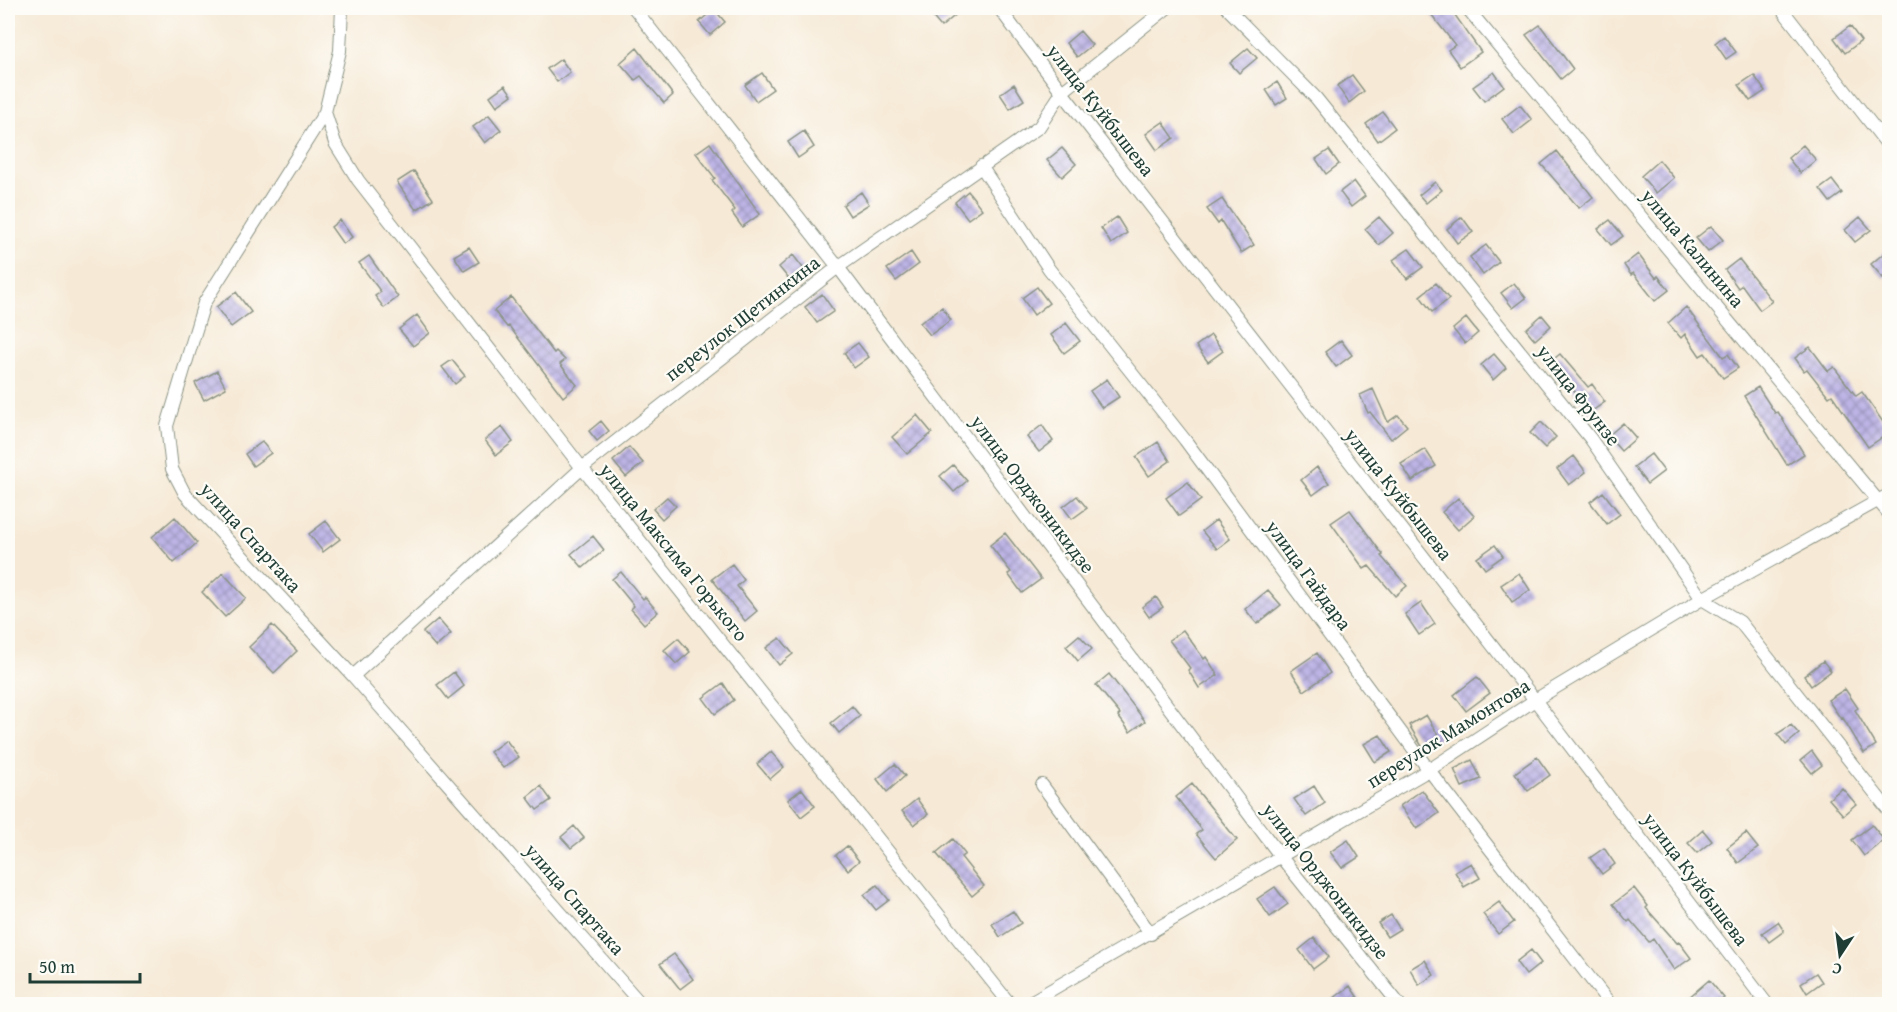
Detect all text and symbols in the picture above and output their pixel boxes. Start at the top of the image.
street label: улица Куйбышева [1040,37,1163,182]
street label: улица Калинина [1634,181,1752,314]
street label: переулок Щетинкина [658,247,826,388]
street label: улица Фрунзе [1530,337,1628,452]
street label: улица Орджоникидзе [963,408,1103,579]
street label: улица Куйбышева [1338,421,1461,566]
street label: улица Максима Горького [592,455,756,647]
street label: улица Спартака [193,474,309,599]
street label: улица Гайдара [1259,513,1360,636]
street label: переулок Мамонтова [1361,670,1535,795]
street label: улица Орджоникидзе [1255,795,1397,965]
street label: улица Куйбышева [1636,805,1757,952]
street label: улица Спартака [518,836,633,961]
north arrow [1810,925,1870,985]
scale bar [30,946,140,984]
text: 50 m [39,953,75,980]
text: С [1830,957,1844,982]

